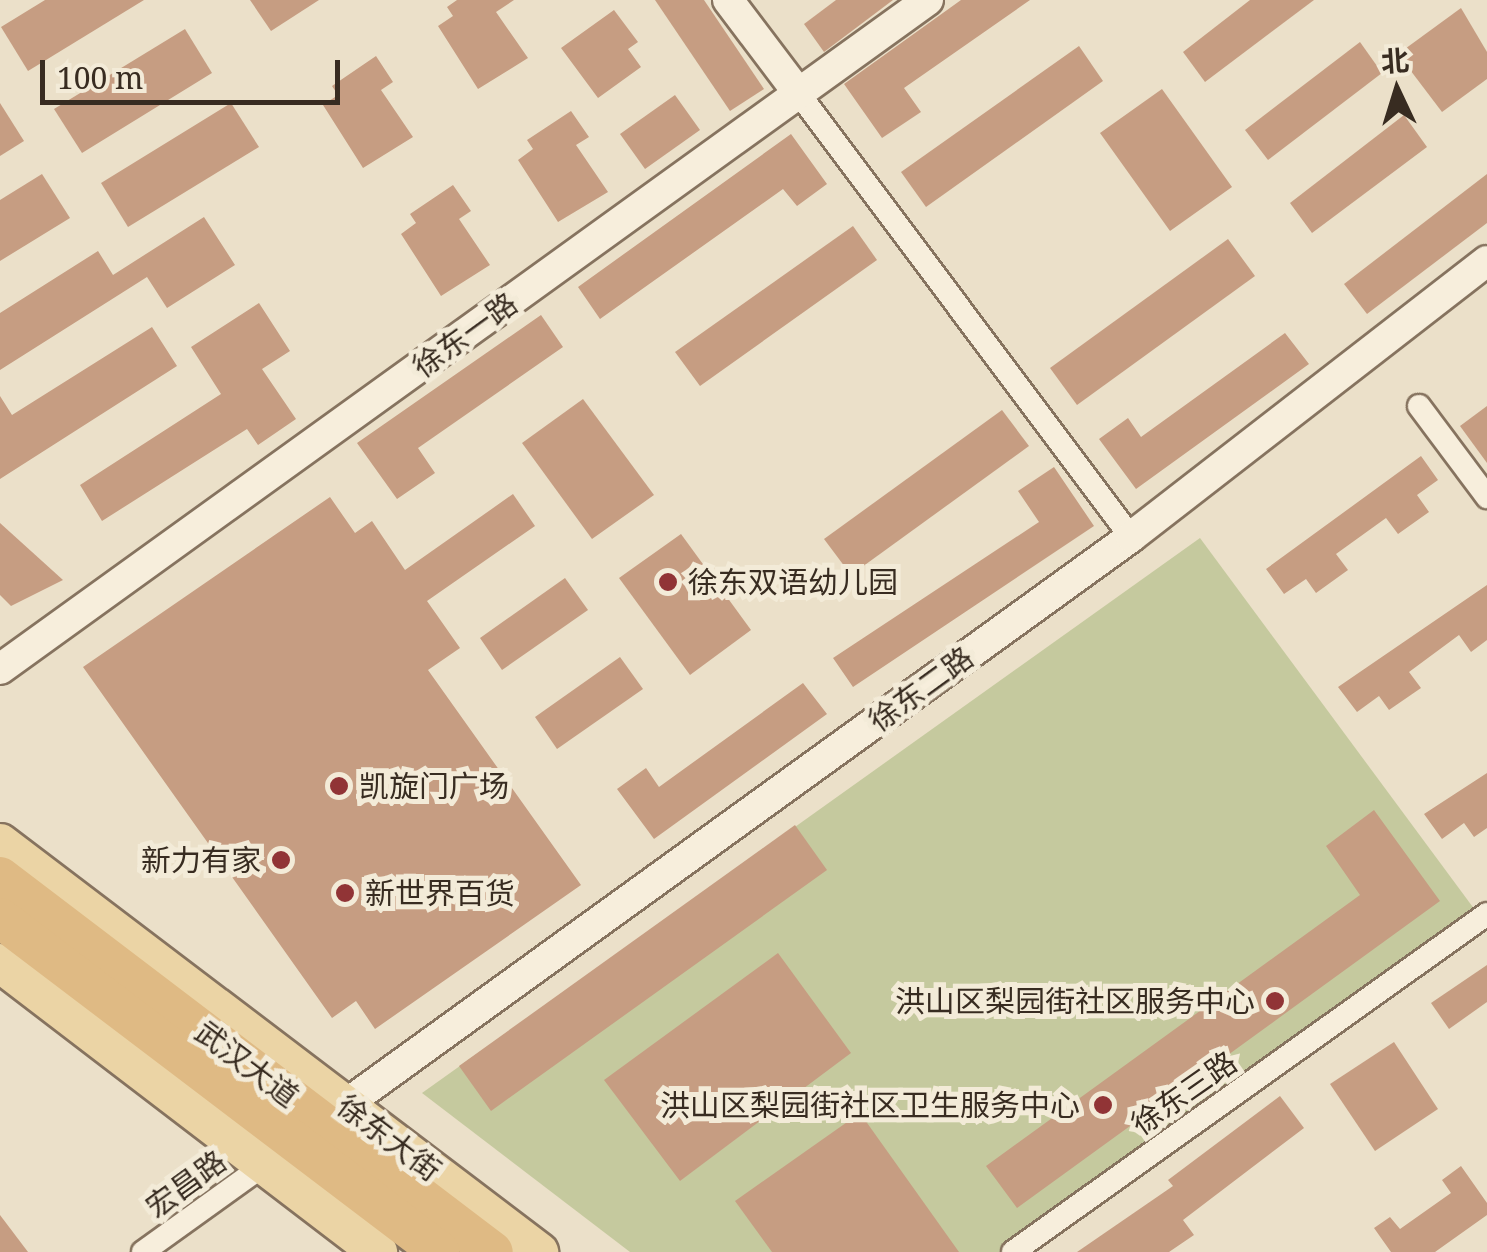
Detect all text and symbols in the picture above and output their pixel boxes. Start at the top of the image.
scale bar [45,40,345,102]
north arrow [1347,40,1447,140]
text: 北 [1380,40,1410,80]
text: 100 m [57,57,143,98]
street label: 徐东一路 [406,285,524,385]
place label: 徐东双语幼儿园 [688,564,898,600]
marker: 徐东双语幼儿园 [657,571,679,593]
street label: 徐东二路 [862,639,980,739]
place label: 凯旋门广场 [359,768,509,804]
marker: 凯旋门广场 [328,775,350,797]
place label: 新力有家 [141,842,261,878]
marker: 新力有家 [270,849,292,871]
place label: 新世界百货 [365,875,515,911]
marker: 新世界百货 [334,882,356,904]
place label: 洪山区梨园街社区服务中心 [895,983,1255,1019]
marker: 洪山区梨园街社区服务中心 [1264,990,1286,1012]
street label: 武汉大道 [188,1014,306,1114]
street label: 徐东三路 [1125,1044,1243,1142]
place label: 洪山区梨园街社区卫生服务中心 [660,1087,1080,1123]
street label: 徐东大街 [330,1088,448,1188]
marker: 洪山区梨园街社区卫生服务中心 [1090,1092,1116,1118]
street label: 宏昌路 [139,1143,233,1225]

